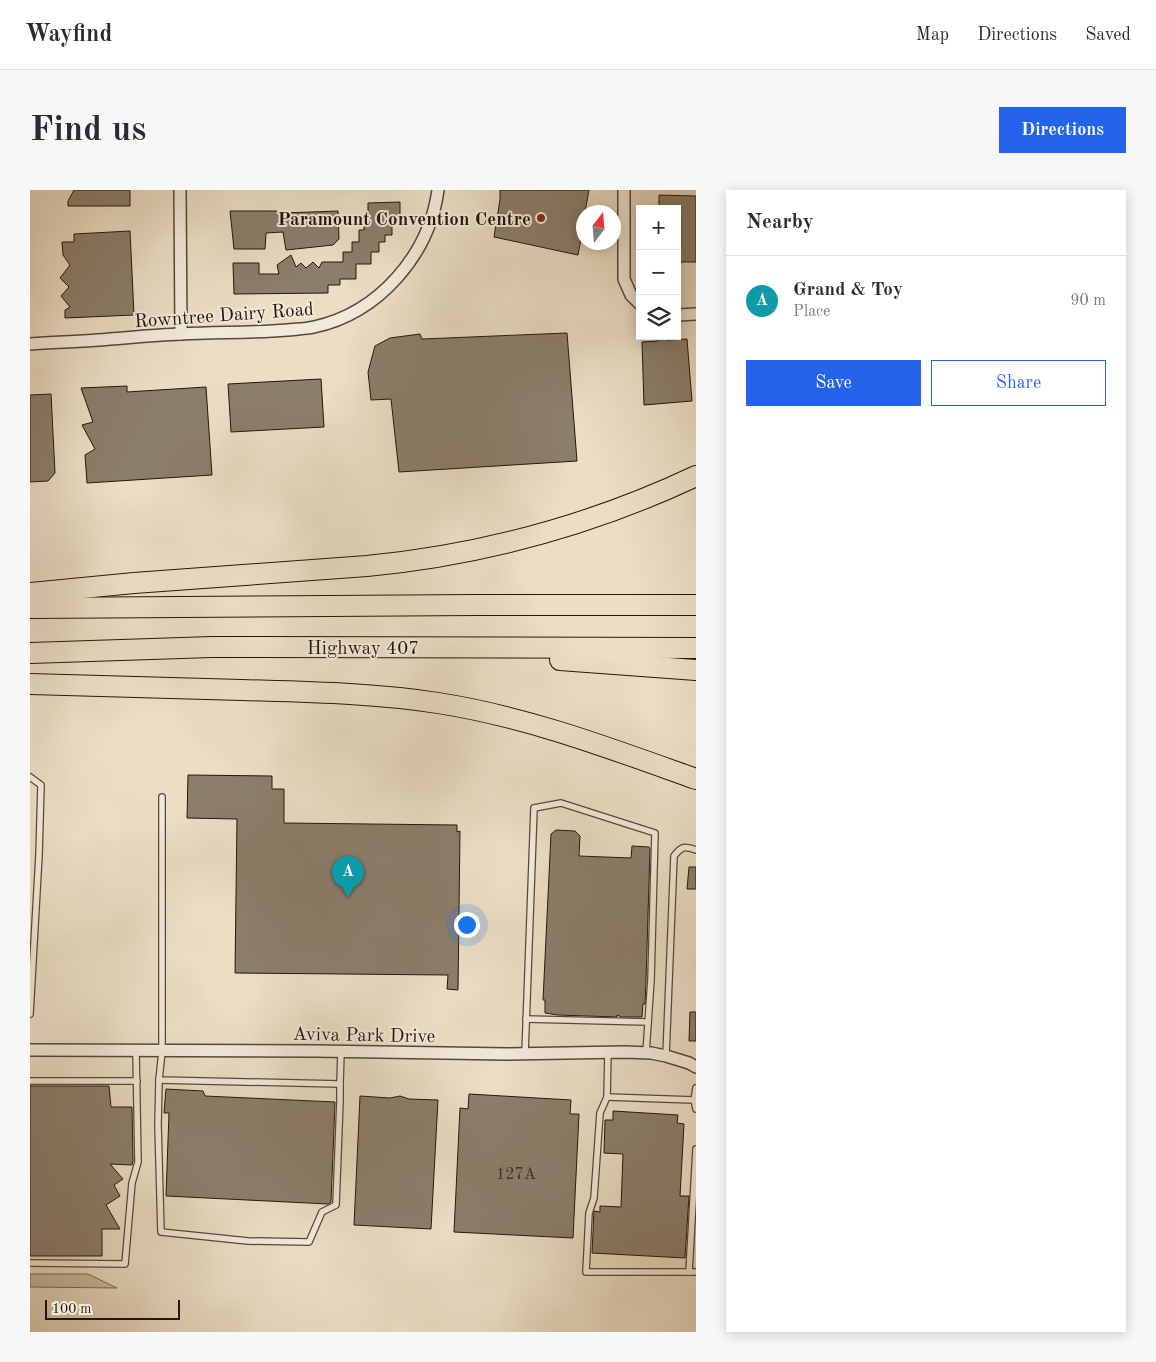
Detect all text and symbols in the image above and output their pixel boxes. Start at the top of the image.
text: Wayfind [25,23,112,47]
text: Map [916,26,949,44]
text: Directions [977,26,1057,44]
text: Saved [1085,26,1131,44]
button: Directions [999,107,1126,153]
text: Find us [30,113,146,148]
north arrow [576,205,621,250]
map controls [636,205,681,340]
button: + [636,205,681,250]
place label: Paramount Convention Centre [278,211,531,230]
marker: Paramount Convention Centre [535,212,547,224]
text: Nearby [746,212,814,233]
button: − [636,250,681,295]
text: Grand & Toy [793,281,903,300]
text: A [756,293,768,309]
text: 90 m [1070,293,1106,309]
button: layers [636,295,681,340]
street label: Rowntree Dairy Road [134,301,315,332]
text: Place [793,304,830,320]
button: Save [746,360,921,406]
button: Share [931,360,1106,406]
street label: Highway 407 [307,640,419,659]
pin: A [332,856,364,897]
your location [454,912,480,938]
street label: Aviva Park Drive [292,1026,436,1047]
house number: 127A [496,1167,536,1183]
scale bar [45,1297,180,1320]
text: 100 m [52,1302,91,1316]

